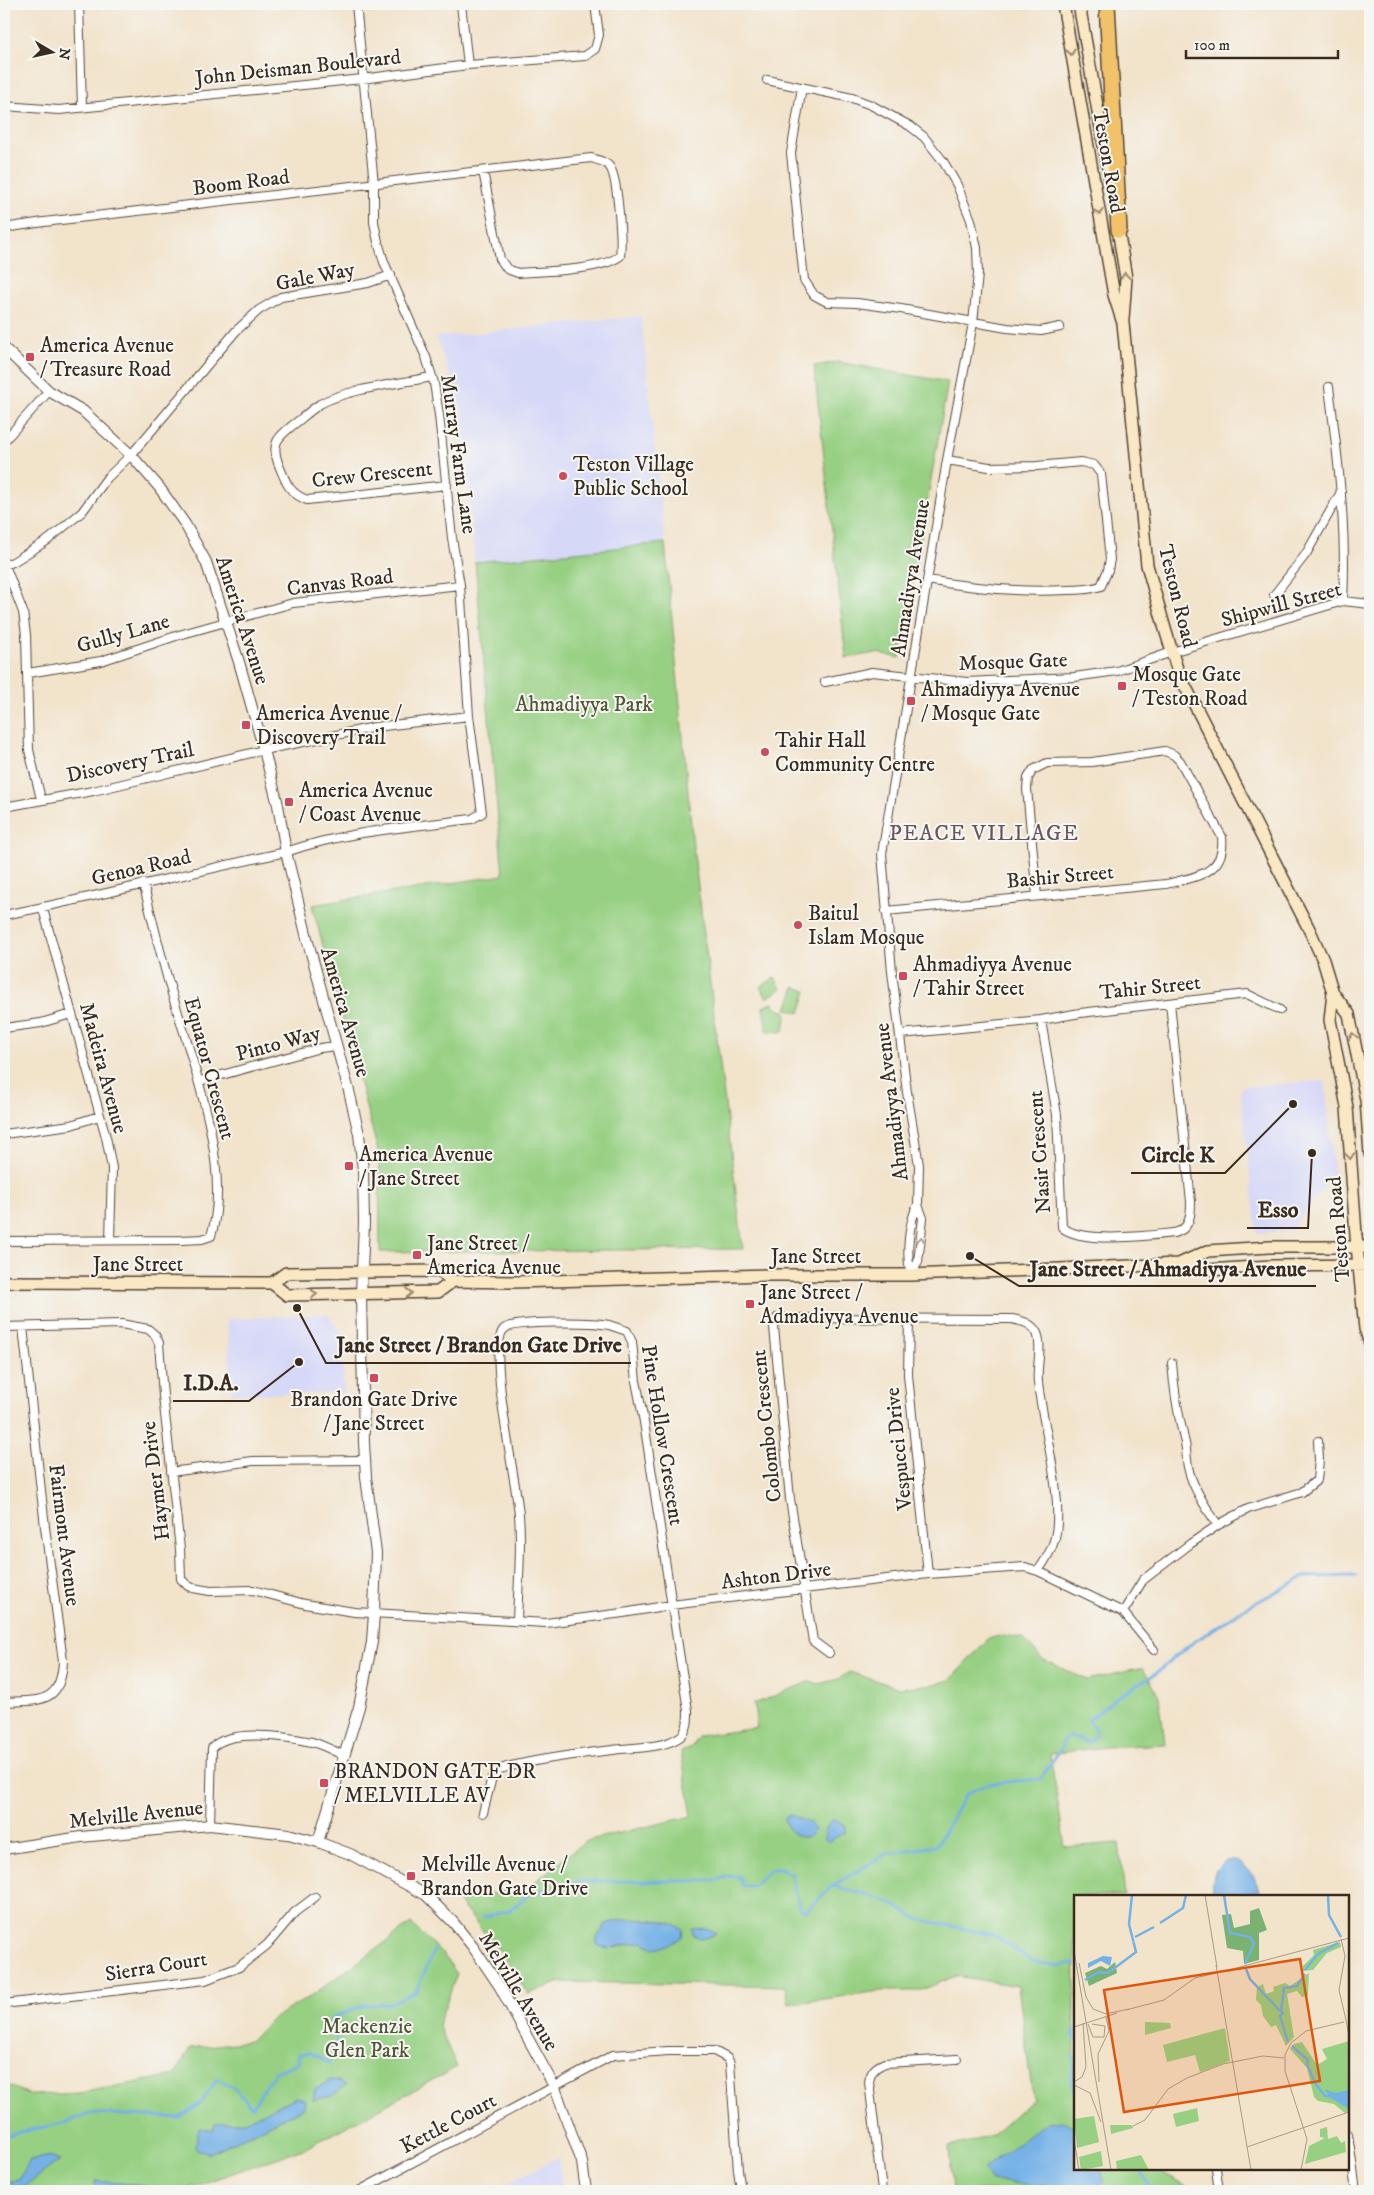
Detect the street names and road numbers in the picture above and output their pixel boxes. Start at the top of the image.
street label: John Deisman Boulevard [192,44,403,92]
street label: Teston Road [1086,107,1130,216]
street label: Boom Road [191,164,292,202]
street label: Gale Way [274,256,358,297]
street label: Murray Farm Lane [434,373,482,536]
street label: Crew Crescent [311,456,434,494]
street label: Ahmadiyya Avenue [886,497,936,659]
street label: Teston Road [1152,542,1203,651]
street label: America Avenue [209,553,275,688]
street label: Canvas Road [285,564,395,602]
street label: Shipwill Street [1218,576,1345,634]
street label: Gully Lane [74,608,173,660]
street label: Mosque Gate [958,647,1068,677]
street label: Discovery Trail [64,737,197,789]
street label: Genoa Road [89,844,194,892]
street label: Bashir Street [1005,859,1115,895]
street label: America Avenue [314,944,376,1081]
street label: Tahir Street [1098,970,1202,1006]
street label: Equator Crescent [178,994,241,1142]
street label: Madeira Avenue [73,1000,133,1137]
street label: Pinto Way [233,1020,324,1068]
street label: Ahmadiyya Avenue [869,1021,915,1182]
street label: Nasir Crescent [1023,1089,1057,1214]
street label: Teston Road [1321,1175,1357,1283]
street label: Jane Street [769,1244,862,1270]
street label: Jane Street [91,1252,184,1278]
street label: Pine Hollow Crescent [635,1343,689,1528]
street label: Colombo Crescent [746,1348,788,1504]
street label: Vespucci Drive [880,1386,918,1513]
street label: Haymer Drive [136,1419,176,1542]
street label: Fairmont Avenue [42,1463,86,1608]
street label: Ashton Drive [720,1556,833,1596]
street label: Melville Avenue [68,1795,205,1835]
street label: Melville Avenue [472,1927,564,2056]
street label: Sierra Court [103,1946,209,1988]
street label: Kettle Court [396,2088,501,2160]

